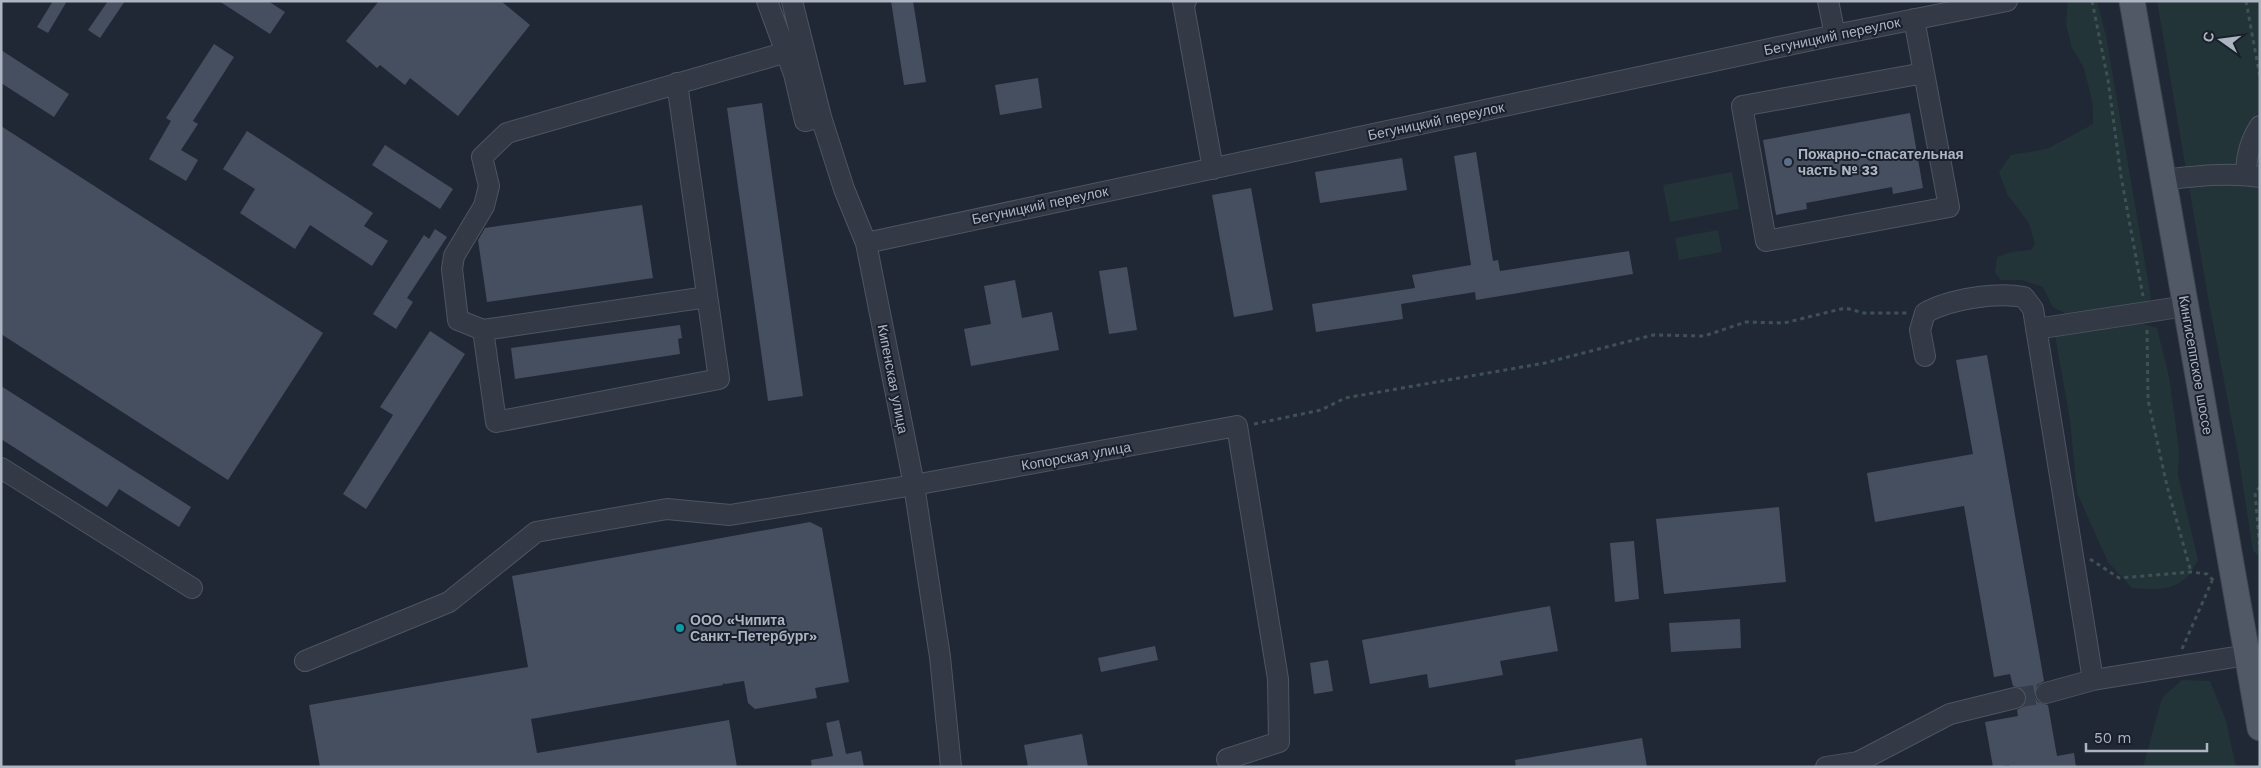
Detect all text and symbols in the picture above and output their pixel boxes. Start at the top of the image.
street label: Бегуницкий переулок [1762,14,1902,58]
north arrow [2196,15,2246,65]
text: С [2199,30,2217,44]
street label: Бегуницкий переулок [1366,99,1506,143]
place label: Пожарно-спасательная часть № 33 [1798,146,1964,178]
marker: Пожарно-спасательная часть № 33 [1782,156,1794,168]
street label: Бегуницкий переулок [970,183,1110,227]
street label: Кингисеппское шоссе [2176,294,2216,436]
street label: Кипенская улица [875,323,911,435]
street label: Копорская улица [1020,438,1132,474]
place label: ООО «Чипита Санкт-Петербург» [690,612,817,644]
marker: ООО «Чипита Санкт-Петербург» [674,622,686,634]
scale bar [2086,720,2207,752]
text: 50 m [2094,729,2131,747]

